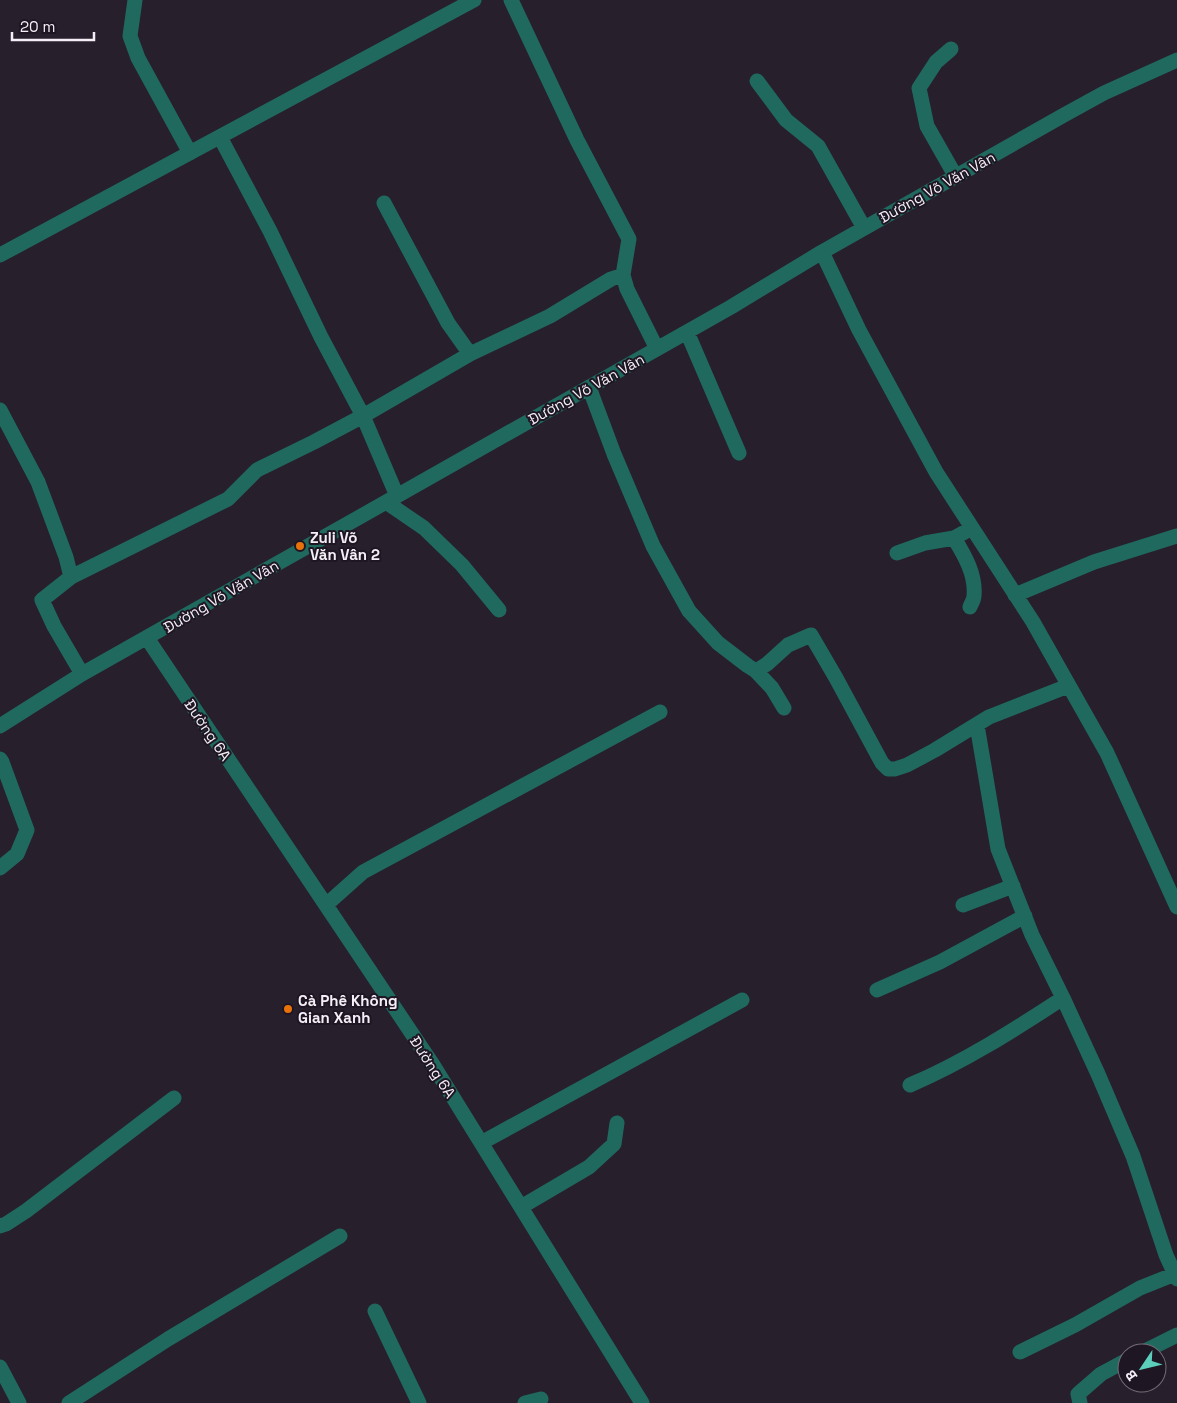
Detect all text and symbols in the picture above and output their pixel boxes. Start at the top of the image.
scale bar [12,10,95,42]
text: 20 m [20,17,55,36]
street label: Đường Võ Văn Vân [876,147,998,227]
street label: Đường Võ Văn Vân [525,349,647,429]
place label: Zuli Võ Văn Vân 2 [310,528,380,564]
marker: Zuli Võ Văn Vân 2 [294,540,306,552]
street label: Đường Võ Văn Vân [160,555,282,637]
street label: Đường 6A [180,696,236,765]
place label: Cà Phê Không Gian Xanh [298,991,398,1027]
marker: Cà Phê Không Gian Xanh [282,1003,294,1015]
street label: Đường 6A [406,1032,460,1102]
north arrow [1117,1343,1167,1393]
text: B [1121,1366,1141,1384]

